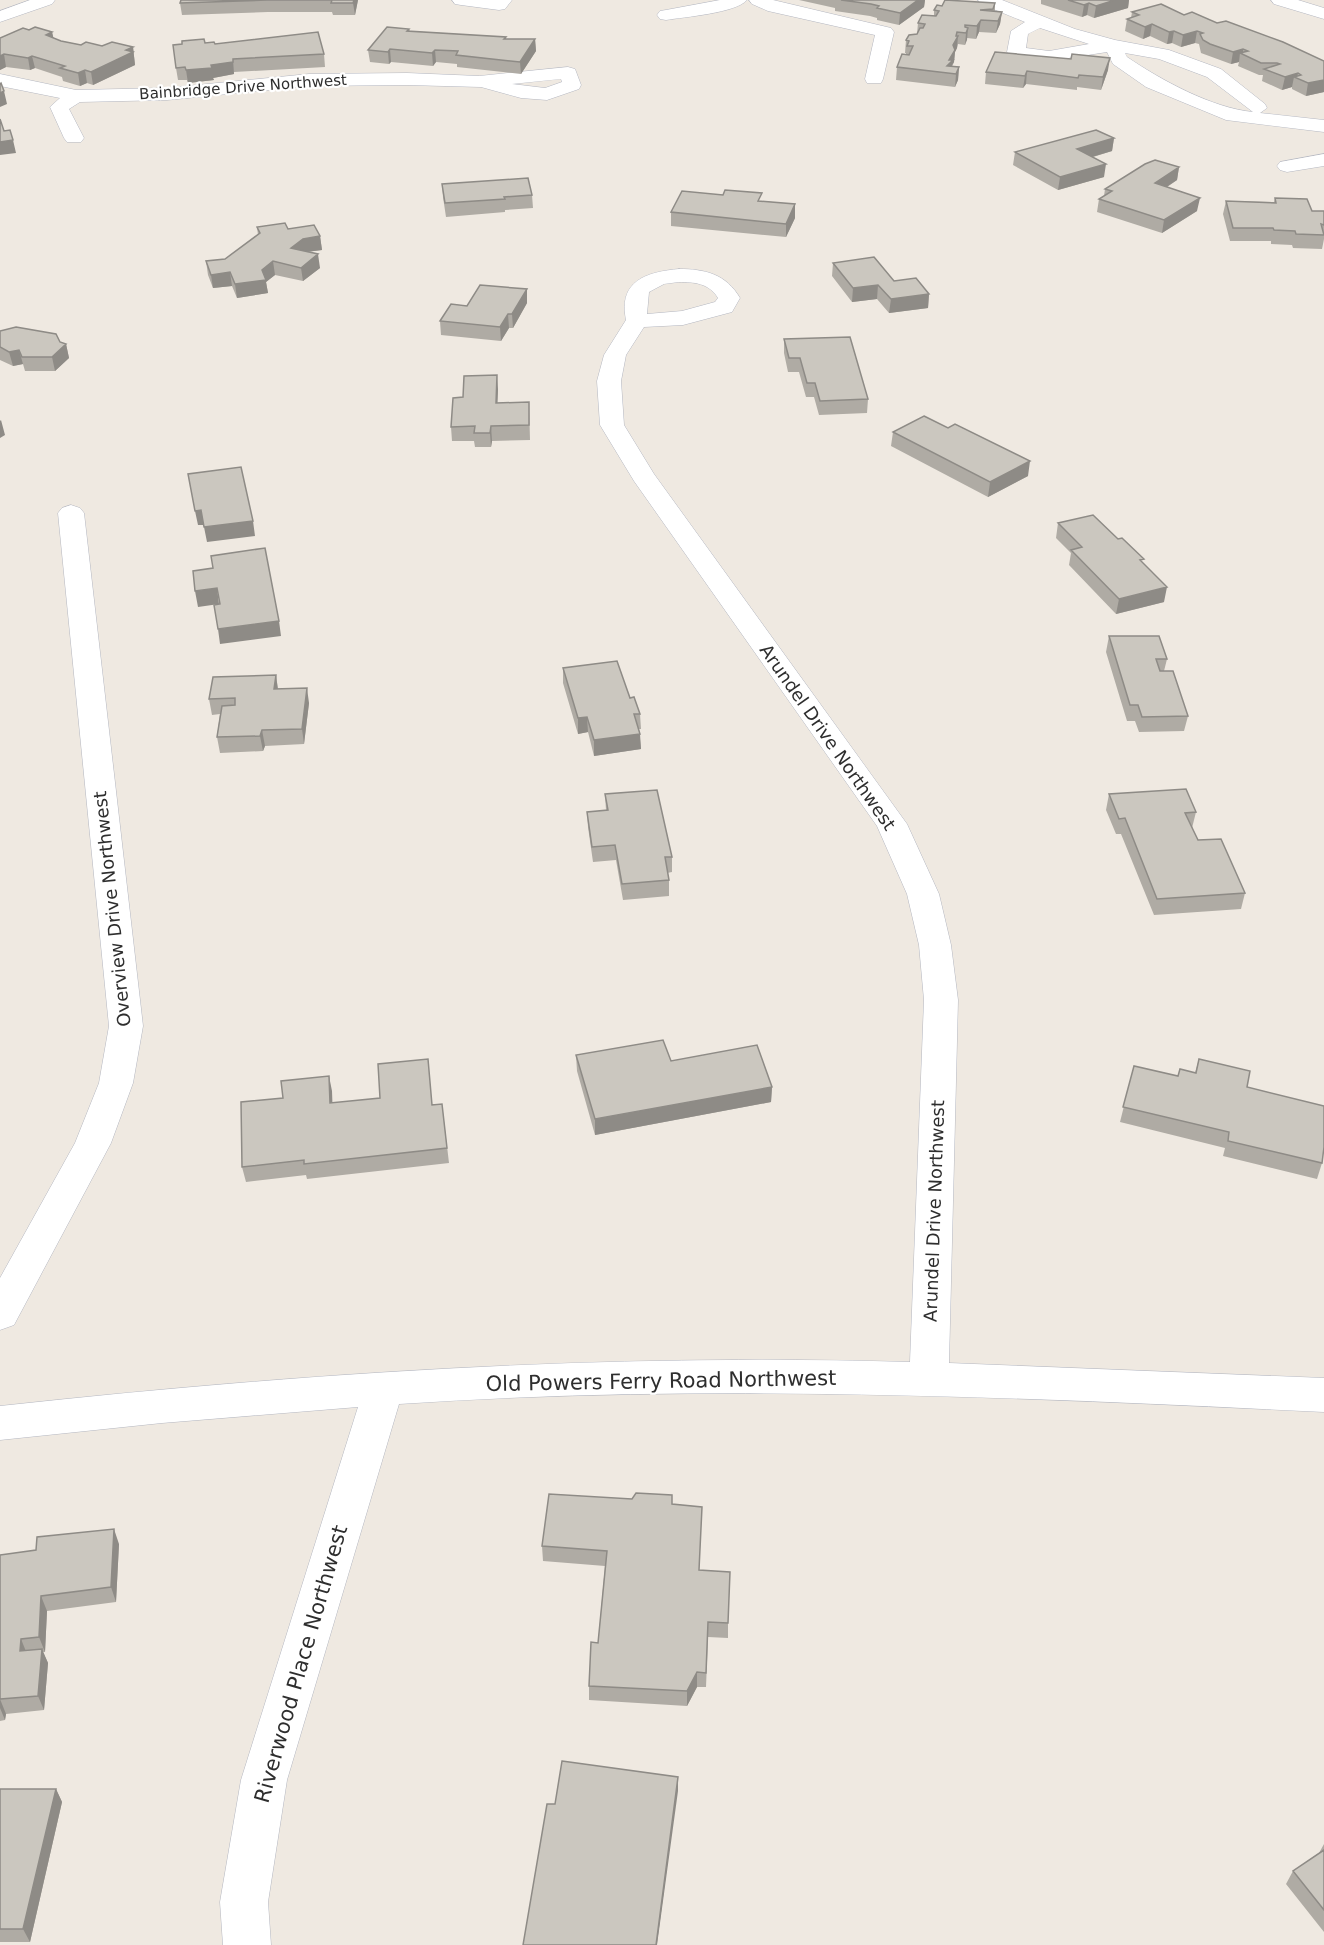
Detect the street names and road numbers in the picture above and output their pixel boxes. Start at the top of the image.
street label: Bainbridge Drive Northwest [139,71,347,103]
street label: Arundel Drive Northwest [756,640,900,834]
street label: Overview Drive Northwest [89,790,135,1028]
street label: Arundel Drive Northwest [920,1100,948,1322]
street label: Old Powers Ferry Road Northwest [485,1366,837,1396]
street label: Riverwood Place Northwest [250,1522,352,1806]

